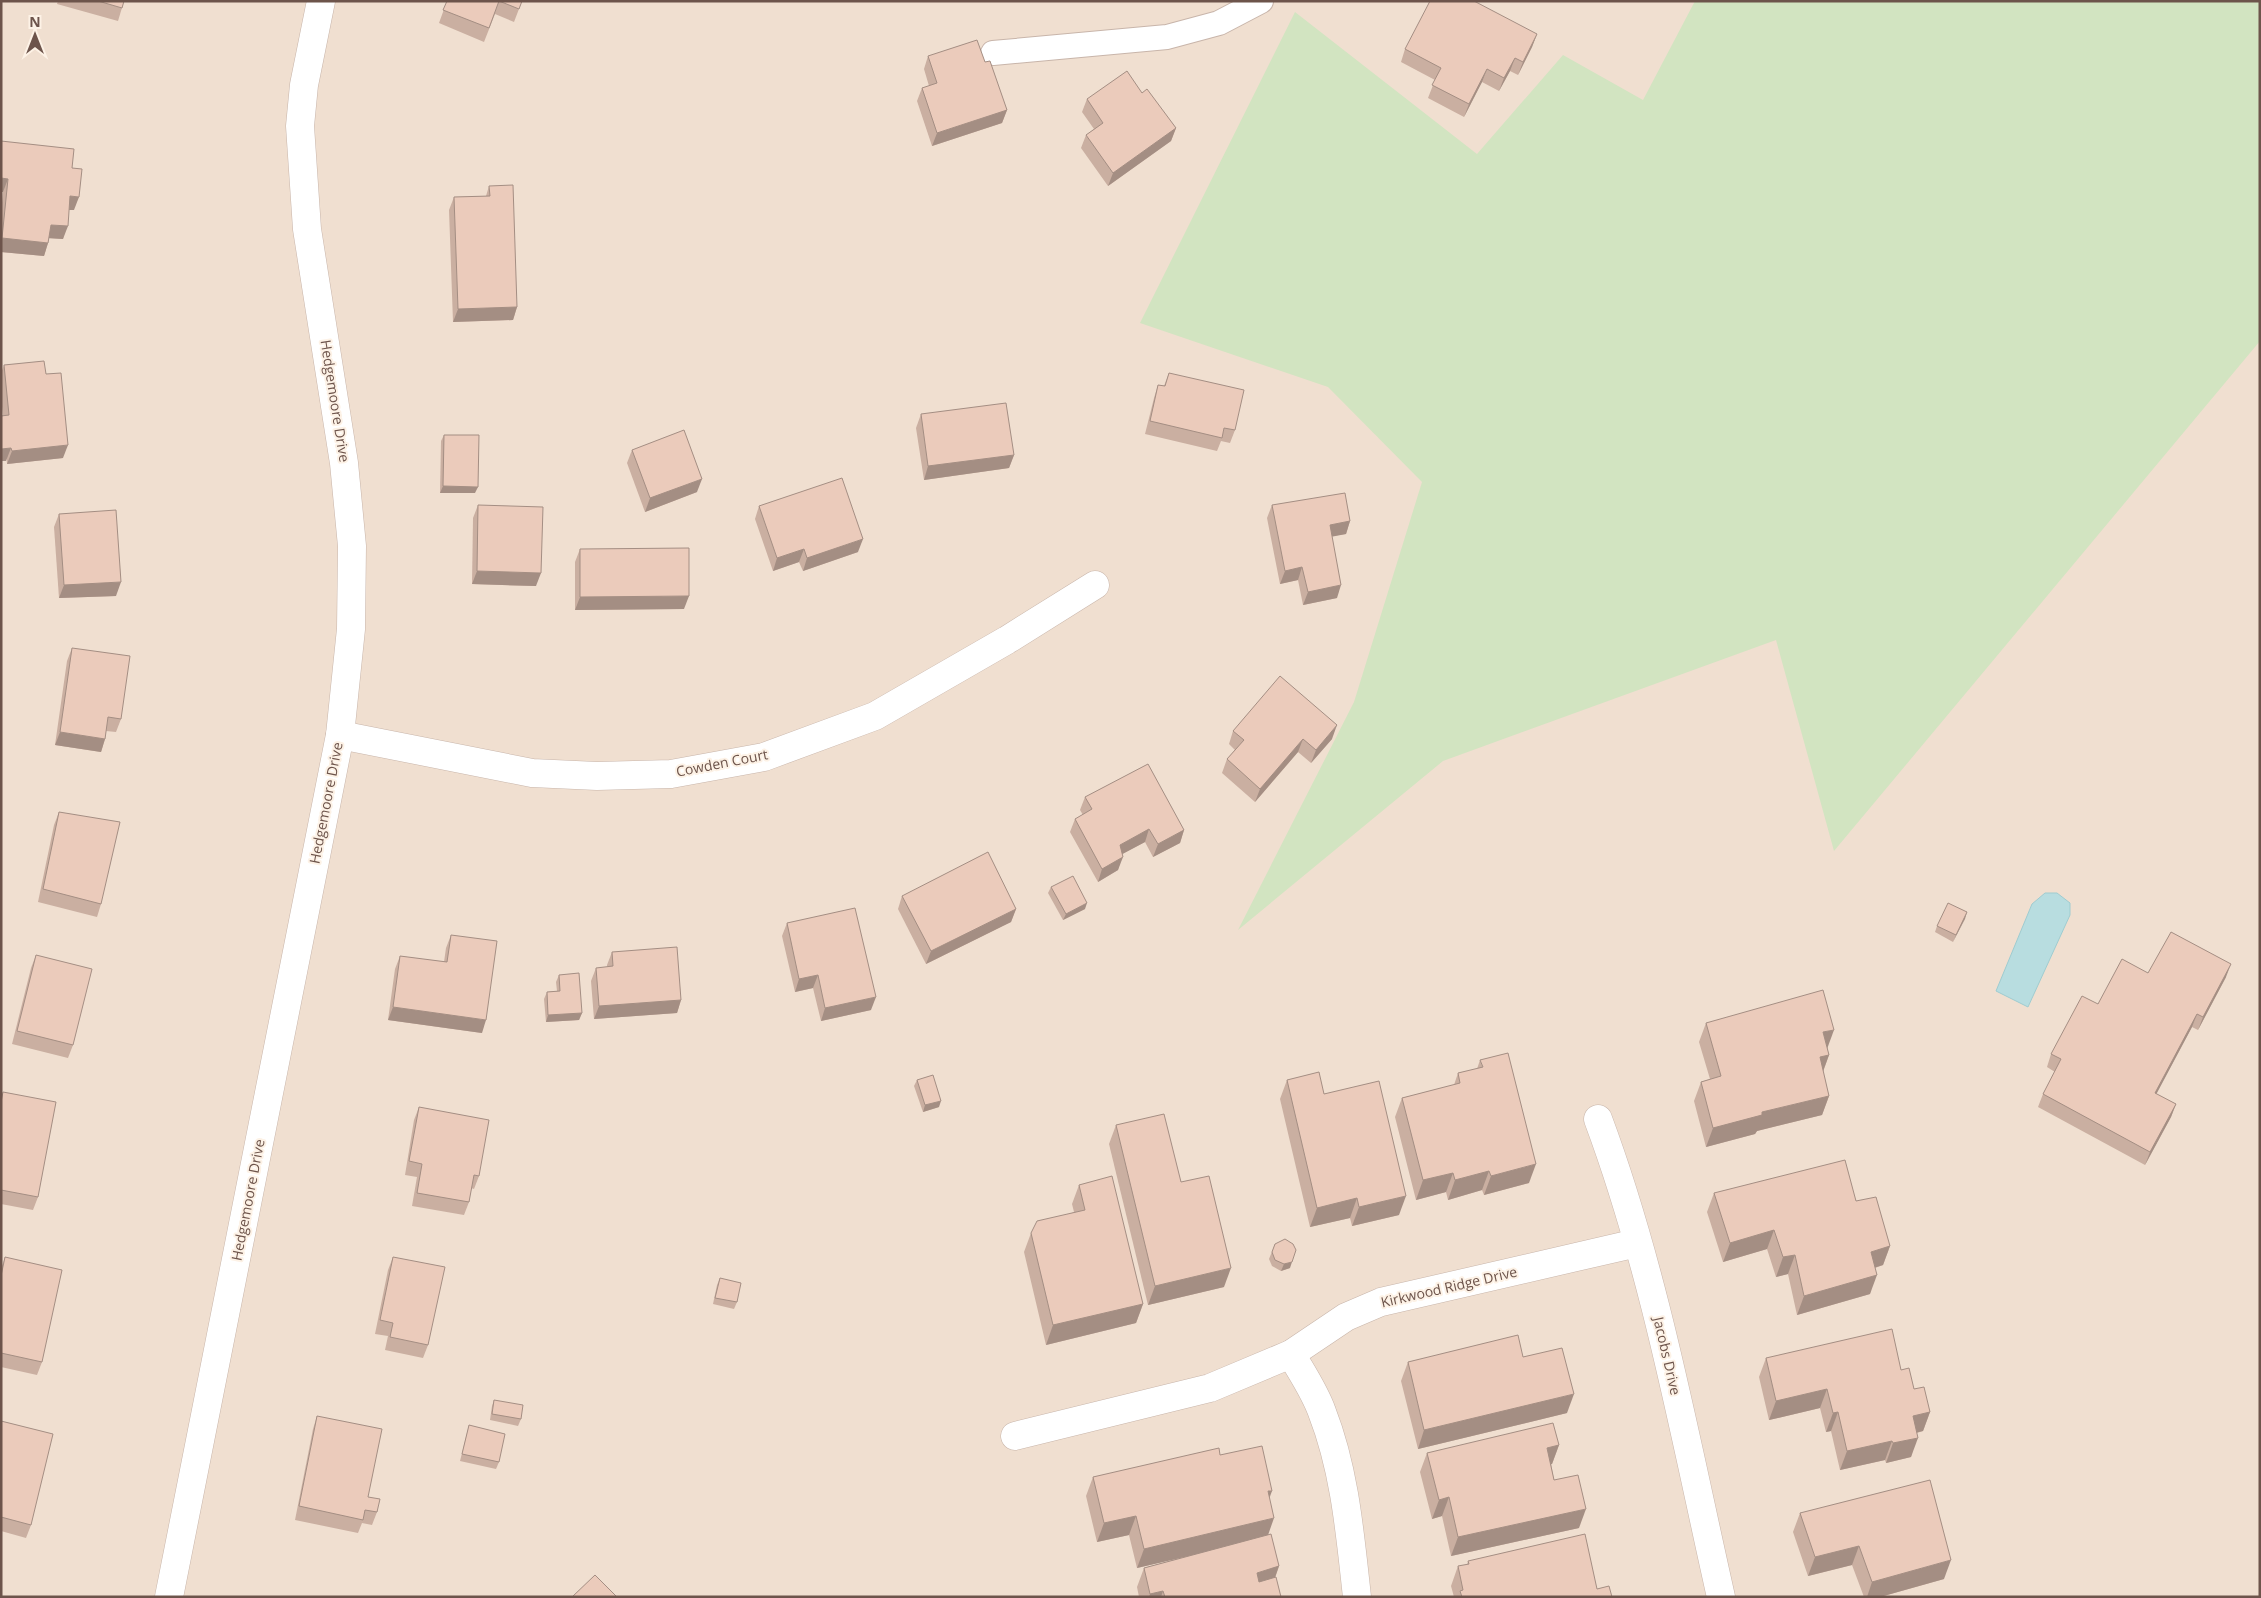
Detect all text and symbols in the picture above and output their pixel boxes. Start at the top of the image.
north arrow [10,10,60,60]
text: N [29,12,41,31]
street label: Hedgemoore Drive [316,338,355,464]
street label: Hedgemoore Drive [304,740,347,865]
street label: Cowden Court [674,744,770,781]
street label: Hedgemoore Drive [226,1137,269,1262]
street label: Kirkwood Ridge Drive [1379,1262,1519,1311]
street label: Jacobs Drive [1649,1313,1686,1397]

